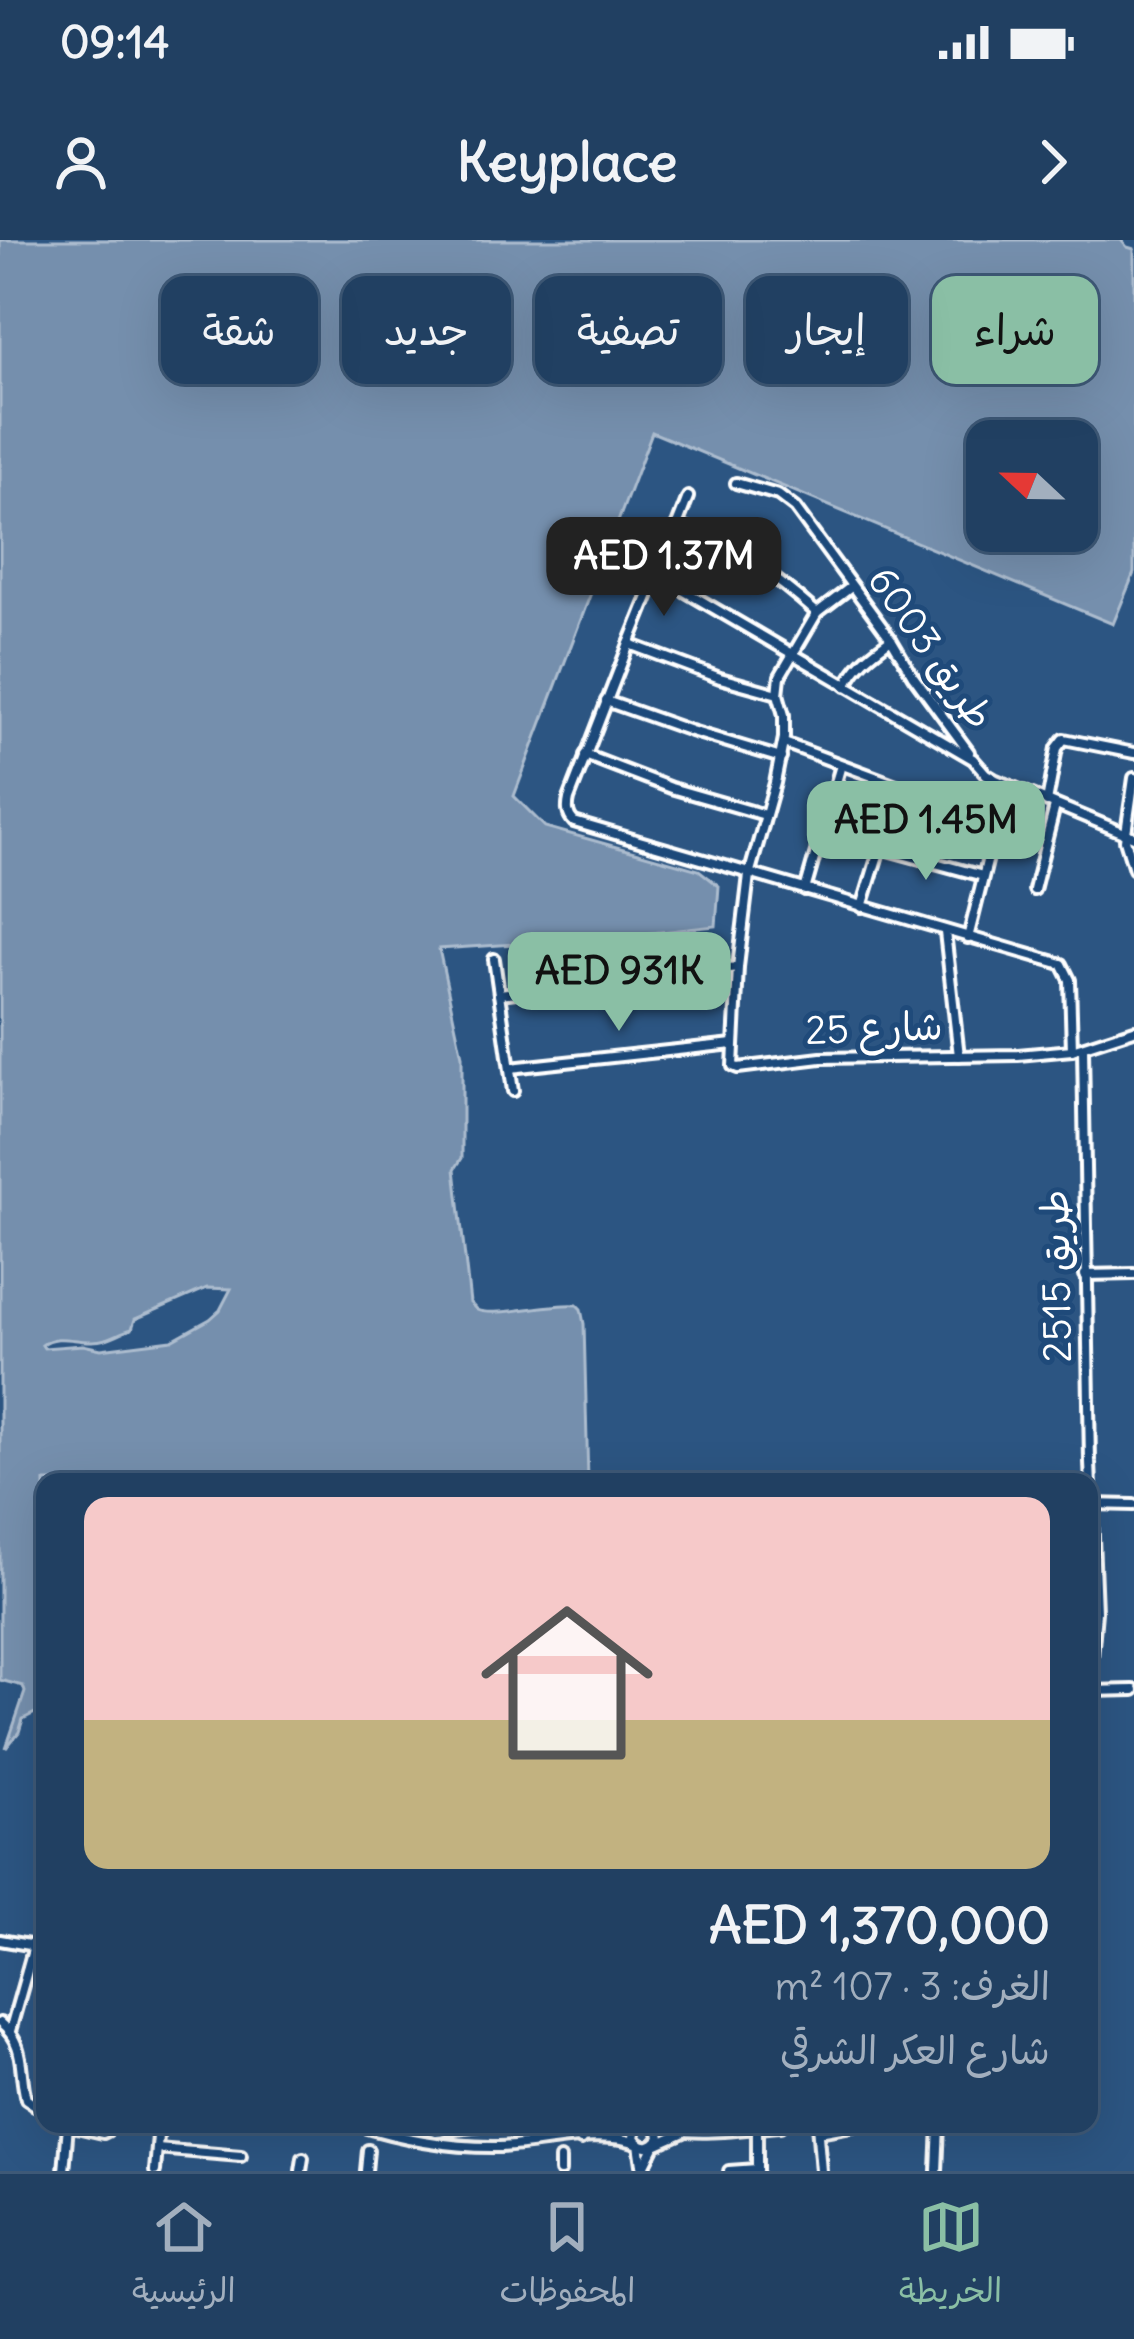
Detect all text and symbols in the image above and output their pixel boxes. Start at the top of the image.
text: 09:14 [60,14,170,70]
text: Keyplace [457,128,677,196]
icon: person [48,129,114,195]
icon: forward [1020,129,1086,195]
chip: شقة [161,276,318,384]
chip: جديد [342,276,511,384]
chip: تصفية [535,276,722,384]
chip: إيجار [746,276,908,384]
chip: شراء [932,276,1098,384]
north arrow [966,420,1098,552]
map controls [966,420,1098,552]
pin: AED 1.37M [527,517,801,619]
text: AED 1.37M [573,531,755,580]
street label: طريق 6003 [857,557,1005,739]
pin: AED 1.45M [789,781,1063,883]
text: AED 1.45M [834,795,1018,844]
pin: AED 931K [495,932,743,1034]
text: AED 931K [535,946,703,995]
street label: شارع 25 [804,1001,944,1058]
street label: طريق 2515 [1030,1189,1082,1363]
icon: home [459,1575,675,1791]
text: AED 1,370,000 [709,1893,1050,1957]
text: الغرف: 3 · 107 m² [775,1962,1050,2011]
text: شارع العكر الشرقي [780,2026,1050,2075]
tab: الرئيسية [132,2194,236,2320]
tab: المحفوظات [499,2194,635,2320]
tab: الخريطة [899,2194,1002,2320]

